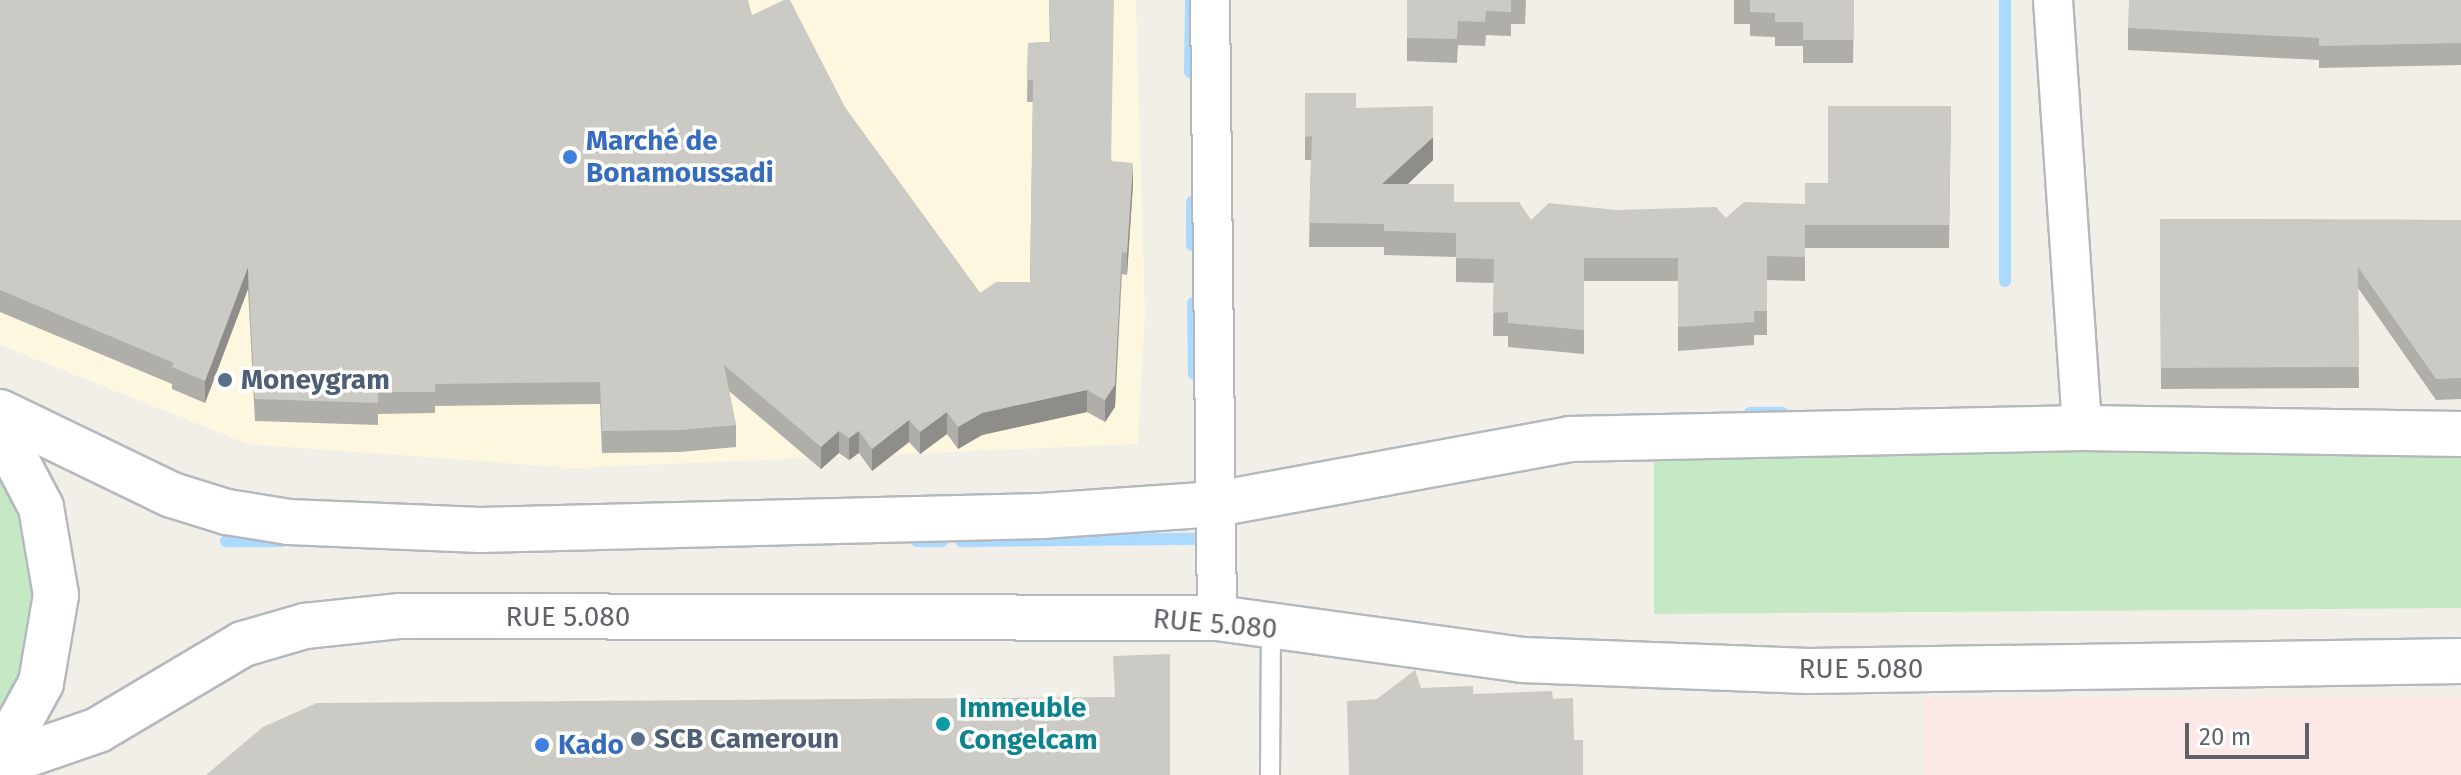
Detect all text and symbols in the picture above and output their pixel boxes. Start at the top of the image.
place label: Marché de Bonamoussadi [586,124,774,190]
marker: Marché de Bonamoussadi [561,148,579,166]
place label: Moneygram [241,363,390,397]
marker: Moneygram [216,371,234,389]
street label: RUE 5.080 [506,600,630,634]
street label: RUE 5.080 [1151,602,1279,646]
street label: RUE 5.080 [1799,652,1923,686]
place label: Immeuble Congelcam [959,691,1098,757]
scale bar [2189,707,2313,757]
marker: Immeuble Congelcam [934,715,952,733]
place label: SCB Cameroun [654,722,839,756]
text: 20 m [2199,723,2251,751]
place label: Kado [558,728,624,762]
marker: SCB Cameroun [629,730,647,748]
marker: Kado [533,736,551,754]

